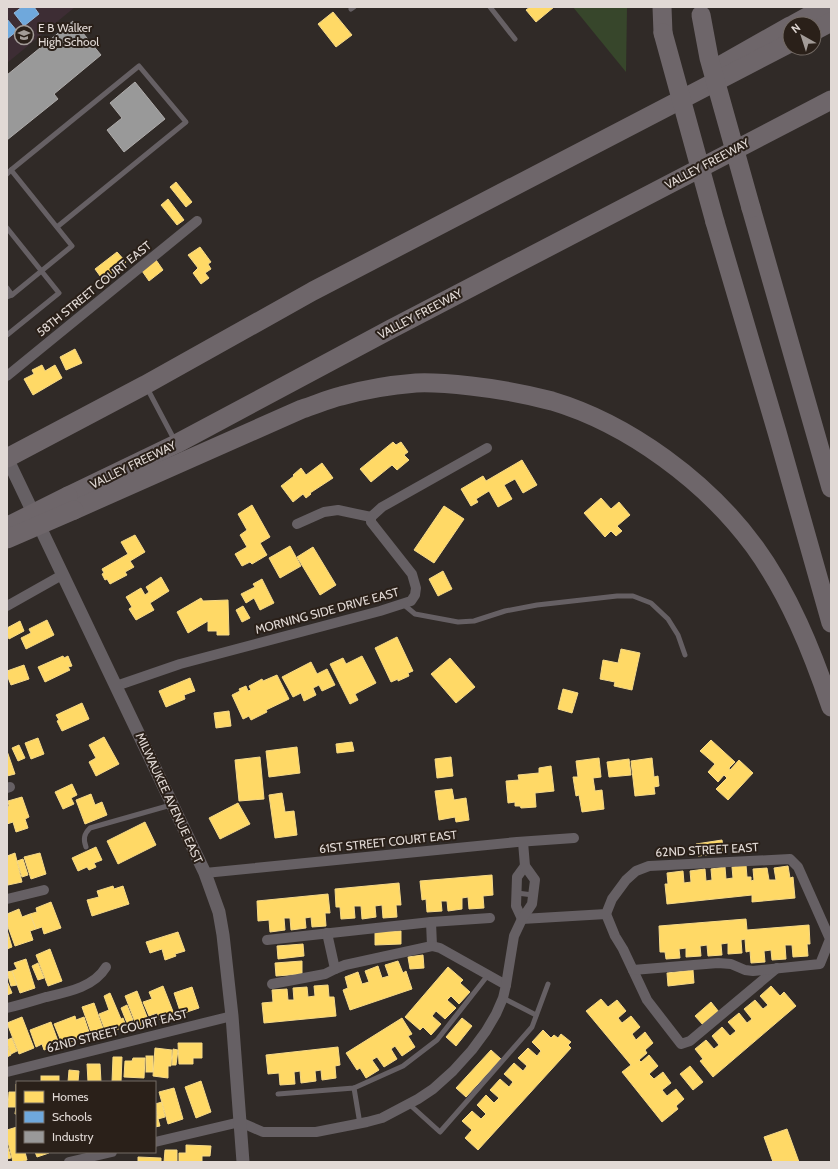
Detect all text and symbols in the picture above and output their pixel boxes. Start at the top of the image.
north arrow [782,16,822,56]
place label: E B Walker High School [38,20,99,49]
text: N [788,20,803,36]
school or university icon: E B Walker High School [13,24,35,46]
street label: VALLEY FREEWAY [662,135,752,192]
street label: 58TH STREET COURT EAST [33,237,154,339]
street label: VALLEY FREEWAY [375,285,465,342]
street label: VALLEY FREEWAY [87,437,178,492]
street label: MORNING SIDE DRIVE EAST [253,584,401,637]
street label: MILWAUKEE AVENUE EAST [133,730,207,866]
street label: 61ST STREET COURT EAST [318,827,458,856]
street label: 62ND STREET EAST [655,839,760,860]
street label: 62ND STREET COURT EAST [45,1006,190,1055]
legend [16,1081,156,1153]
text: Homes [52,1089,89,1104]
text: Schools [52,1109,92,1124]
text: Industry [52,1129,93,1144]

